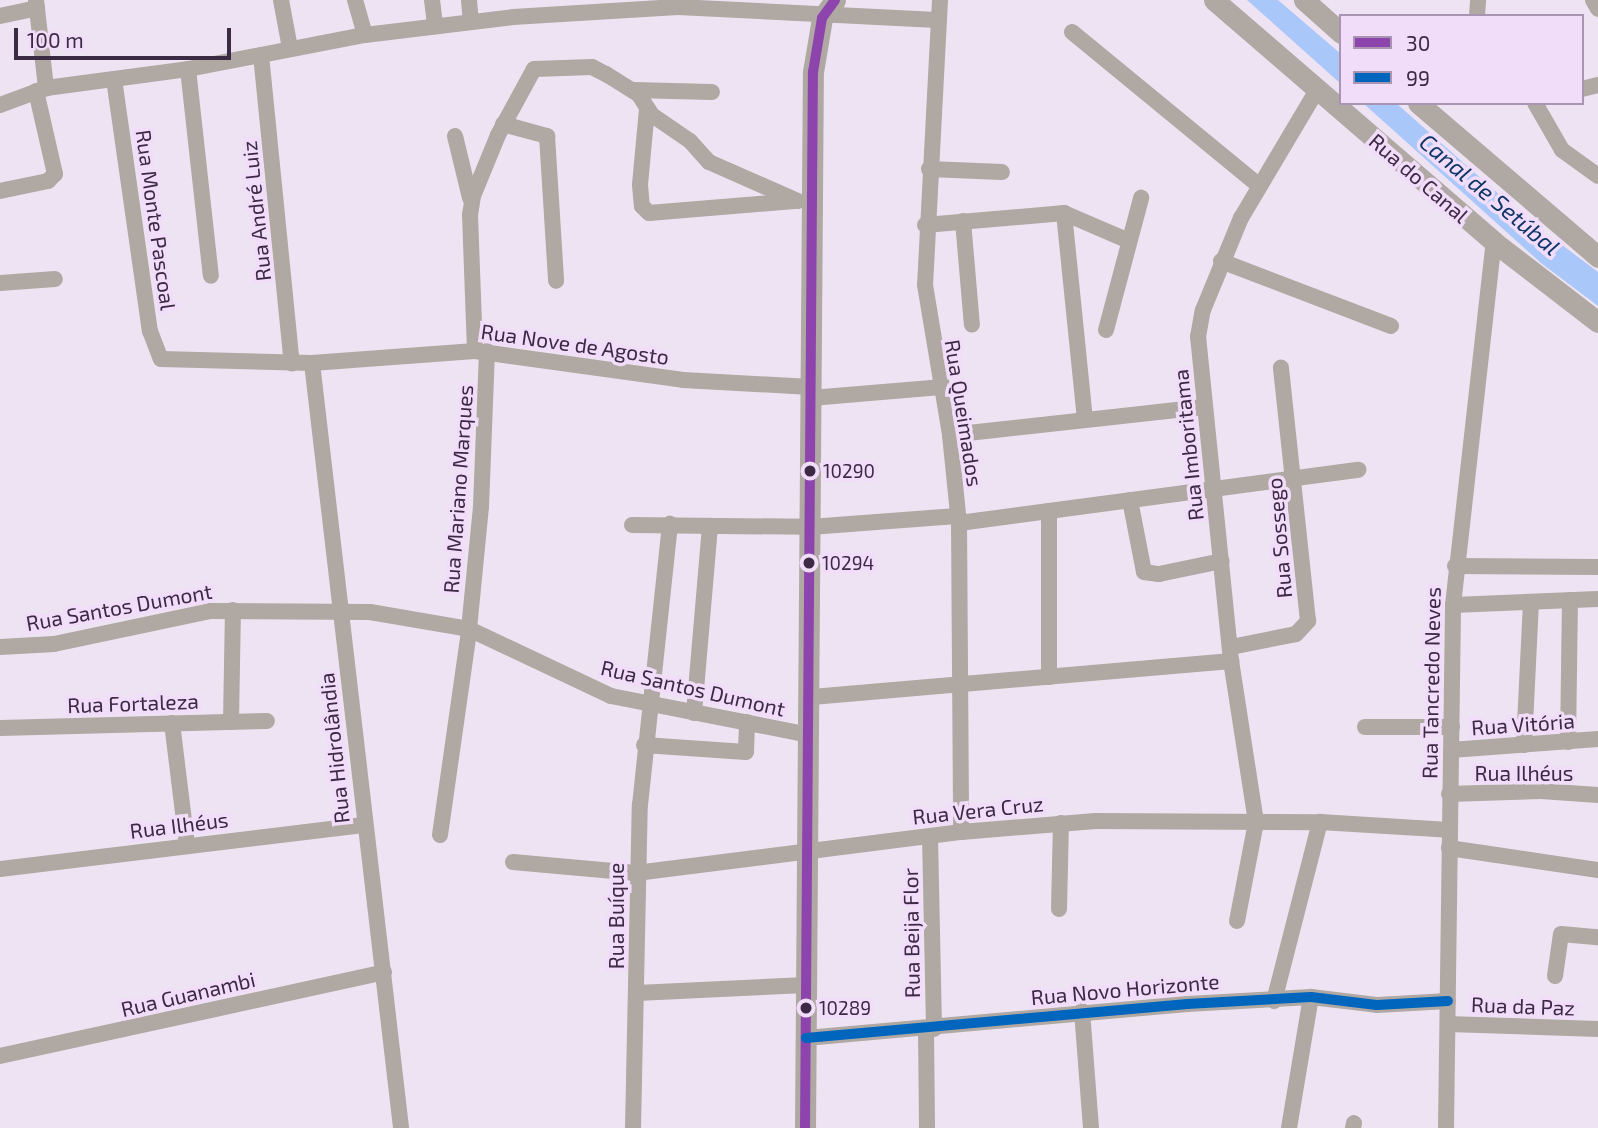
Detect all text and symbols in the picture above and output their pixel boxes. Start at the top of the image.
scale bar [18,14,234,58]
legend [1339,14,1584,105]
text: 100 m [27,27,84,52]
text: 30 [1406,30,1430,55]
text: 99 [1406,65,1430,90]
water label: Canal de Setúbal [1414,127,1566,261]
street label: Rua Monte Pascoal [131,128,181,312]
street label: Rua do Canal [1364,128,1474,228]
street label: Rua André Luiz [236,139,276,283]
street label: Rua Nove de Agosto [479,318,671,370]
street label: Rua Queimados [940,338,988,488]
street label: Rua Imboritama [1168,368,1208,522]
street label: Rua Mariano Marques [438,384,478,594]
place label: 10290 [823,460,875,482]
marker: 10290 [803,464,817,478]
street label: Rua Sossego [1261,477,1297,599]
place label: 10294 [822,552,874,574]
marker: 10294 [802,556,816,570]
street label: Rua Santos Dumont [24,578,214,636]
street label: Rua Tancredo Neves [1417,587,1445,779]
street label: Rua Santos Dumont [598,655,788,721]
street label: Rua Hidrolândia [314,671,354,825]
street label: Rua Fortaleza [67,688,199,718]
street label: Rua Vitória [1470,708,1576,740]
street label: Rua Ilhéus [1474,760,1574,786]
street label: Rua Vera Cruz [911,791,1045,829]
street label: Rua Ilhéus [128,806,230,844]
street label: Rua Buíque [603,863,629,969]
street label: Rua Beija Flor [897,868,925,998]
street label: Rua Guanambi [118,966,258,1022]
street label: Rua Novo Horizonte [1030,968,1220,1010]
street label: Rua da Paz [1471,992,1575,1020]
place label: 10289 [819,997,871,1019]
marker: 10289 [799,1001,813,1015]

